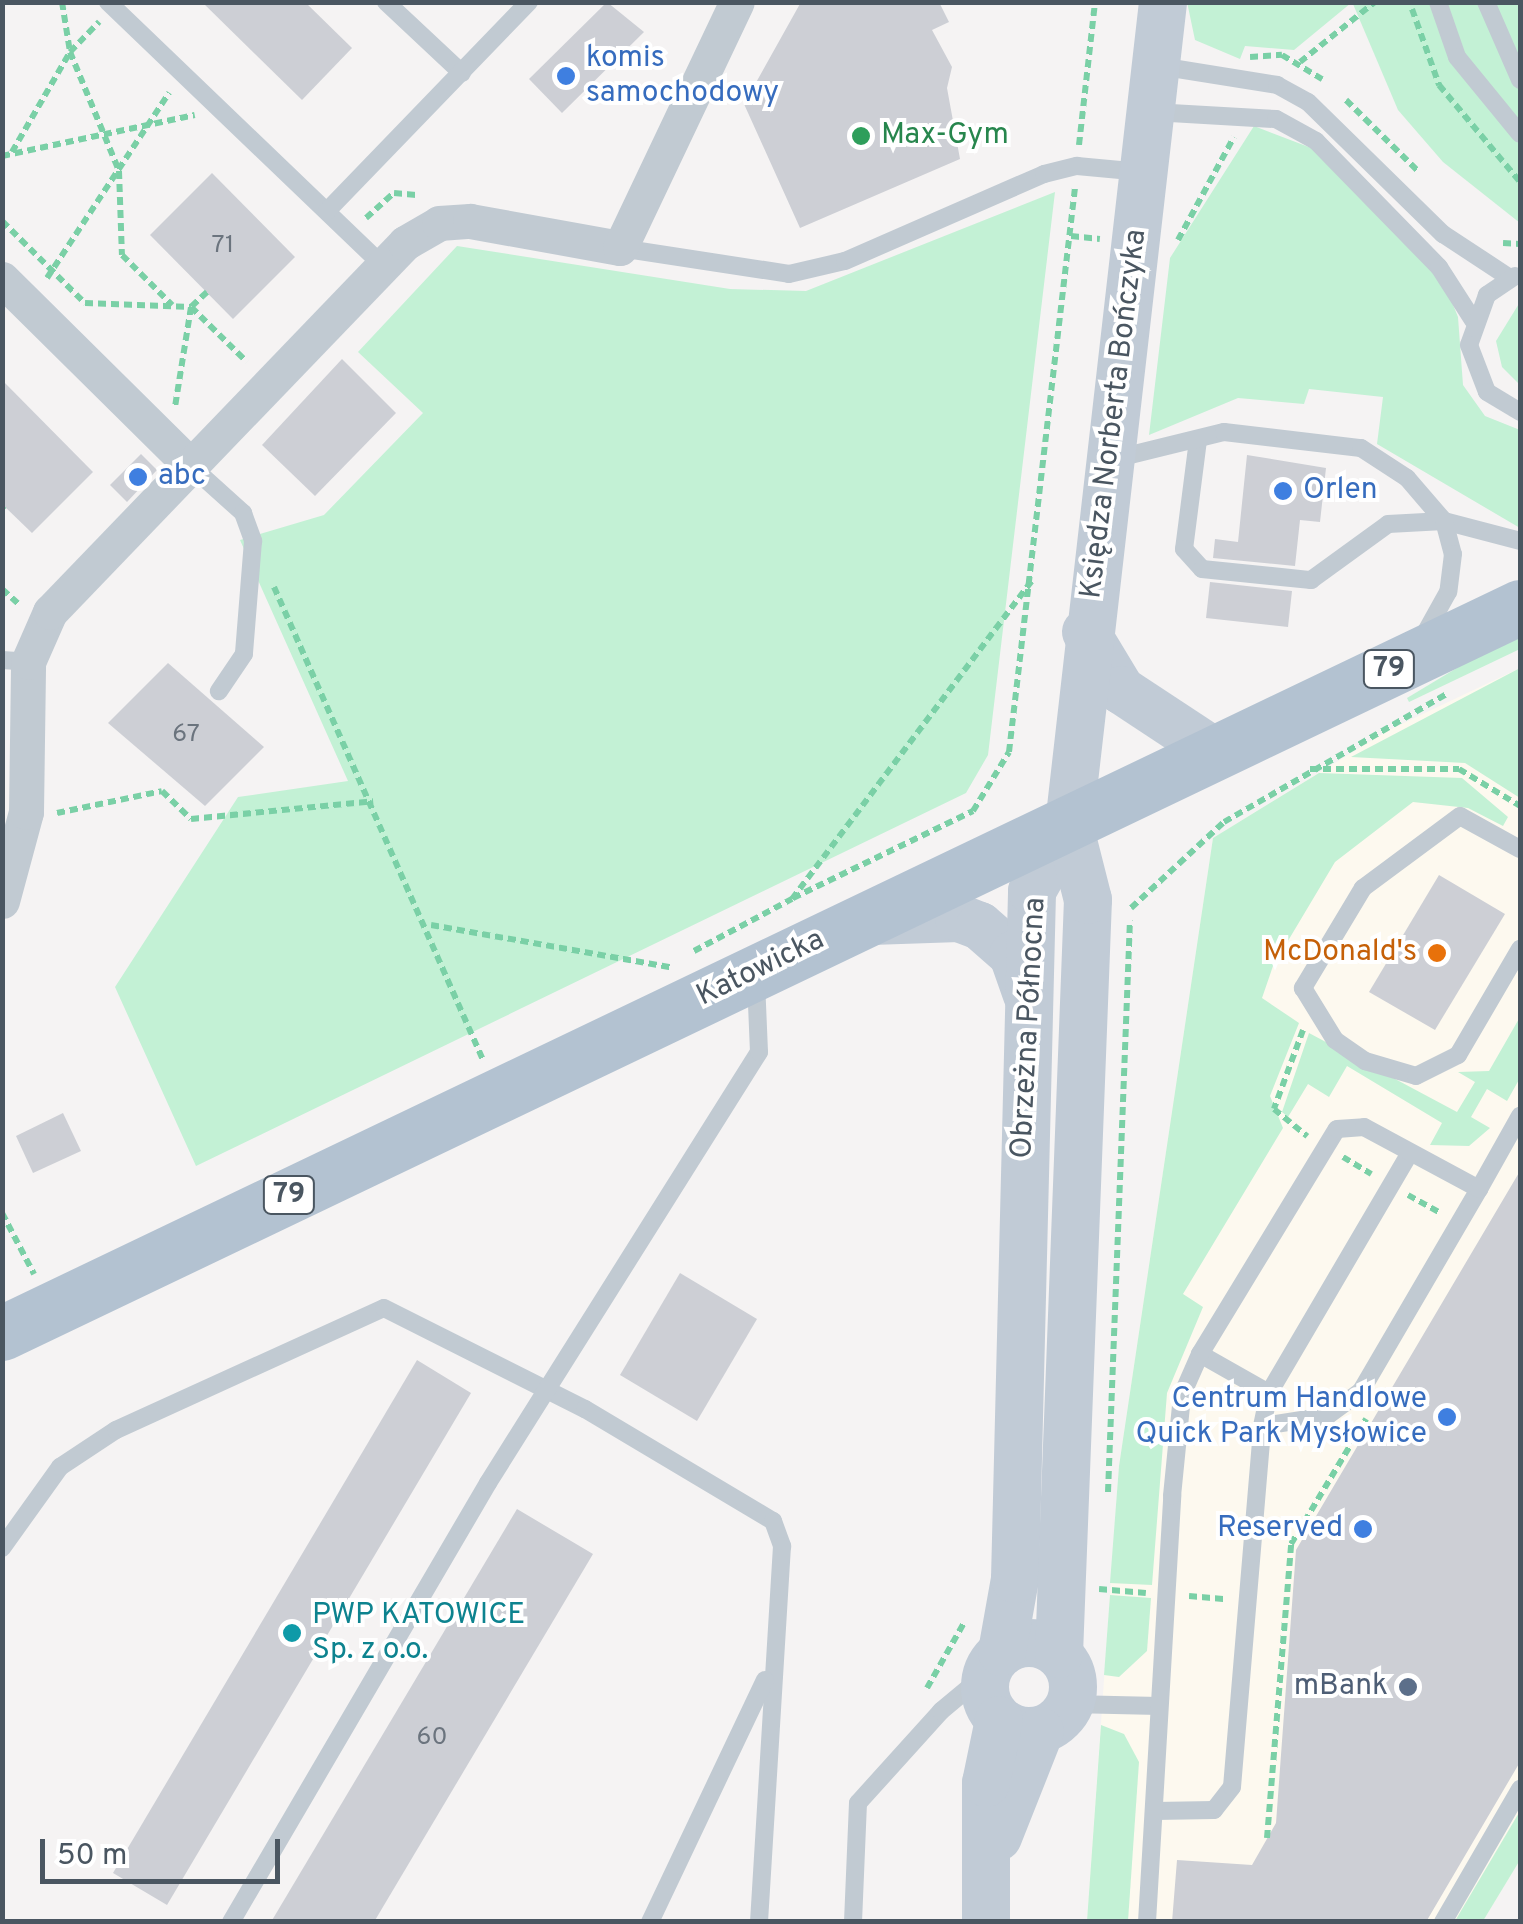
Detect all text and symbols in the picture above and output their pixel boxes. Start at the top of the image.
place label: komis samochodowy [586,41,779,112]
marker: komis samochodowy [555,65,577,87]
place label: Max-Gym [881,118,1009,154]
marker: Max-Gym [850,125,872,147]
street label: Księdza Norberta Bończyka [1074,227,1156,601]
house number: 71 [212,231,234,261]
place label: abc [158,459,206,495]
marker: abc [127,466,149,488]
place label: Orlen [1303,473,1378,509]
marker: Orlen [1272,480,1294,502]
road number: 79 [1362,646,1416,692]
house number: 67 [172,720,200,750]
street label: Obrzeżna Północna [1005,896,1055,1160]
street label: Katowicka [691,923,831,1015]
place label: McDonald's [1263,935,1417,971]
marker: McDonald's [1426,942,1448,964]
road number: 79 [262,1172,316,1218]
place label: Centrum Handlowe Quick Park Mysłowice [1135,1382,1427,1452]
marker: Centrum Handlowe Quick Park Mysłowice [1436,1406,1458,1428]
place label: Reserved [1217,1511,1343,1547]
marker: Reserved [1352,1518,1374,1540]
place label: PWP KATOWICE Sp. z o.o. [312,1598,525,1668]
marker: PWP KATOWICE Sp. z o.o. [281,1622,303,1644]
place label: mBank [1294,1669,1388,1705]
marker: mBank [1397,1676,1419,1698]
house number: 60 [417,1723,447,1753]
scale bar [45,1819,285,1881]
text: 50 m [57,1838,127,1875]

